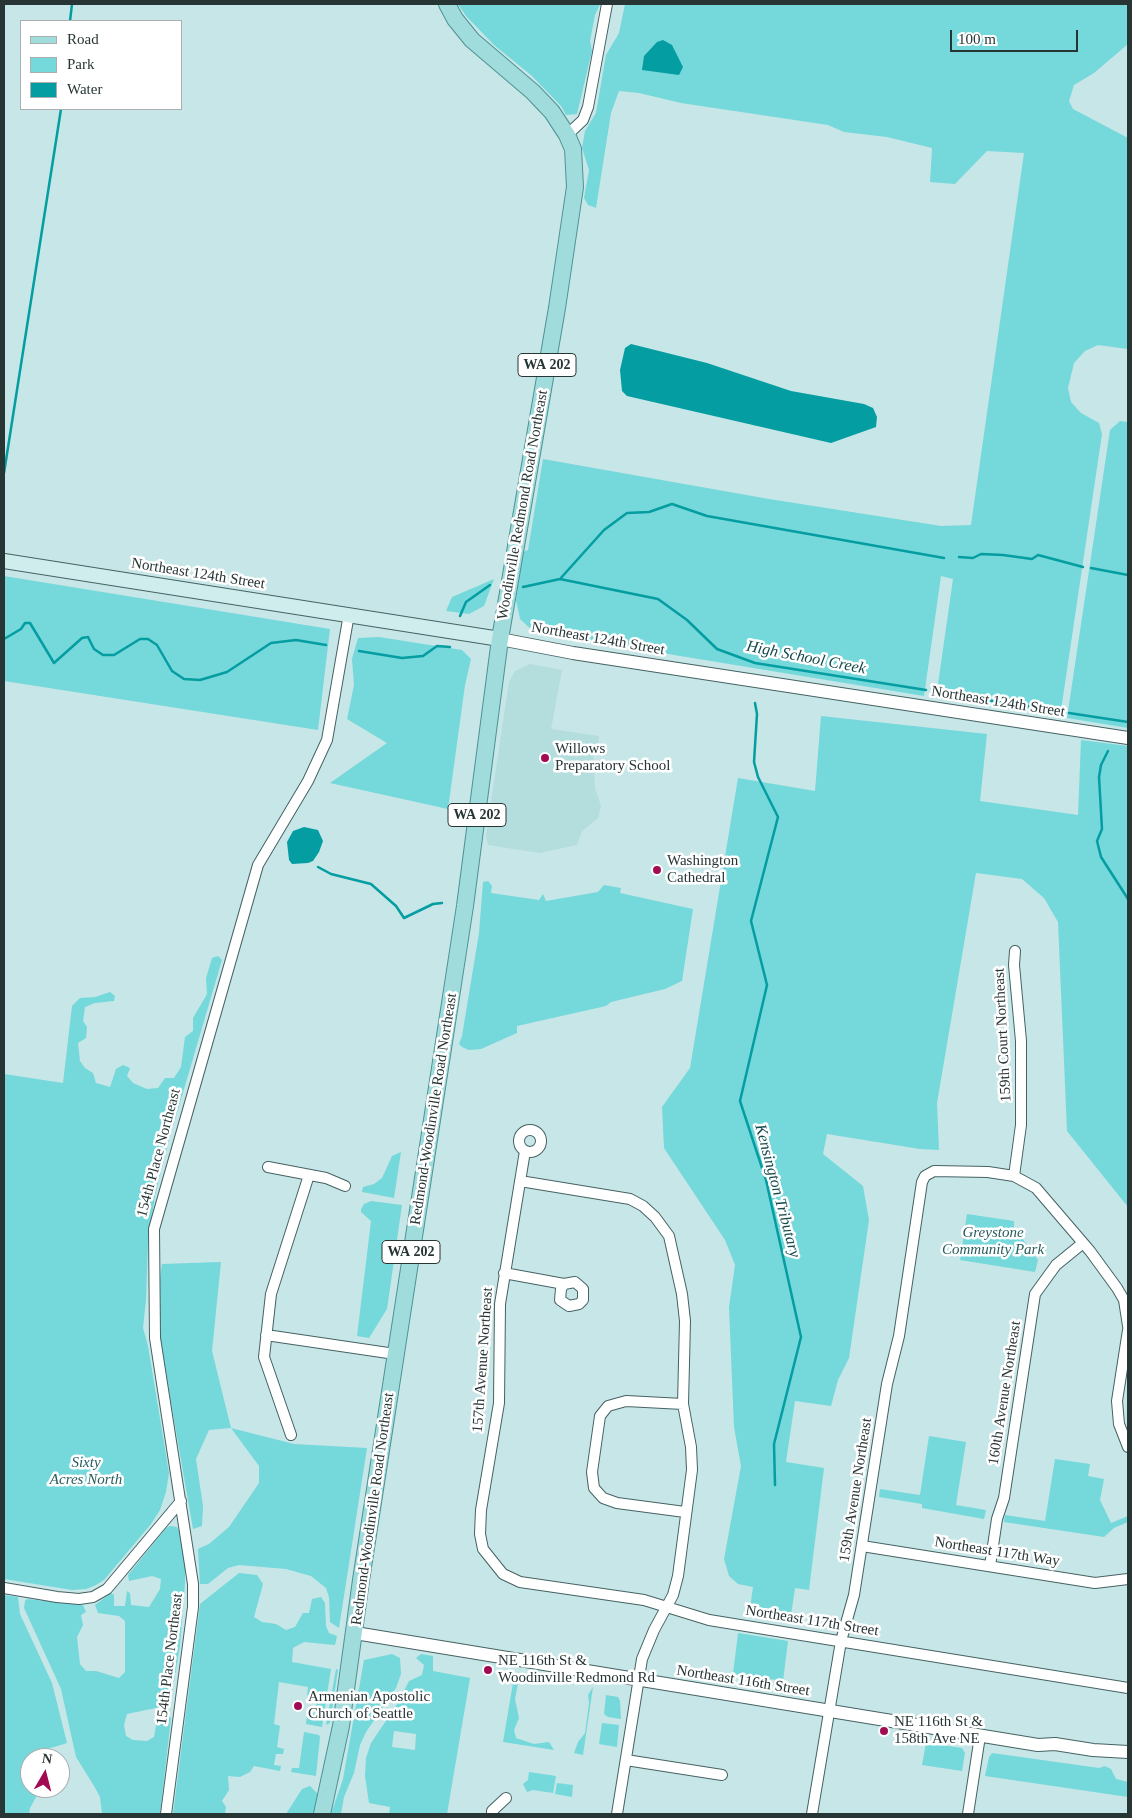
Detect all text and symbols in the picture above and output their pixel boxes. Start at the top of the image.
legend [20,20,182,110]
scale bar [952,20,1080,52]
text: Road [67,31,99,47]
text: 100 m [958,31,996,47]
text: Park [67,56,95,72]
text: Water [67,81,102,97]
road number: WA 202 [518,354,576,376]
street label: Woodinville Redmond Road Northeast [494,389,552,621]
street label: Northeast 124th Street [130,555,266,593]
street label: Northeast 124th Street [530,618,666,660]
water label: High School Creek [745,637,867,679]
street label: Northeast 124th Street [930,683,1066,721]
place label: Willows Preparatory School [555,740,670,775]
marker: Willows Preparatory School [539,752,551,764]
road number: WA 202 [448,804,506,826]
place label: Washington Cathedral [667,852,738,887]
marker: Washington Cathedral [651,864,663,876]
street label: 159th Court Northeast [991,968,1015,1102]
street label: Redmond-Woodinville Road Northeast [407,992,461,1226]
street label: 154th Place Northeast [133,1087,185,1219]
water label: Kensington Tributary [750,1122,804,1260]
park label: Greystone Community Park [942,1224,1044,1259]
road number: WA 202 [382,1240,440,1264]
street label: 157th Avenue Northeast [469,1287,497,1433]
street label: 160th Avenue Northeast [985,1320,1025,1466]
street label: Redmond-Woodinville Road Northeast [348,1392,398,1626]
street label: 159th Avenue Northeast [836,1417,876,1563]
park label: Sixty Acres North [50,1454,122,1489]
street label: Northeast 117th Way [933,1533,1061,1571]
street label: 154th Place Northeast [153,1592,187,1726]
street label: Northeast 117th Street [744,1602,880,1640]
place label: NE 116th St & Woodinville Redmond Rd [498,1652,655,1687]
street label: Northeast 116th Street [675,1662,811,1700]
marker: NE 116th St & Woodinville Redmond Rd [482,1664,494,1676]
place label: Armenian Apostolic Church of Seattle [308,1688,430,1723]
marker: Armenian Apostolic Church of Seattle [292,1700,304,1712]
place label: NE 116th St & 158th Ave NE [894,1713,983,1748]
marker: NE 116th St & 158th Ave NE [878,1725,890,1737]
north arrow [20,1748,70,1798]
text: N [41,1751,53,1767]

